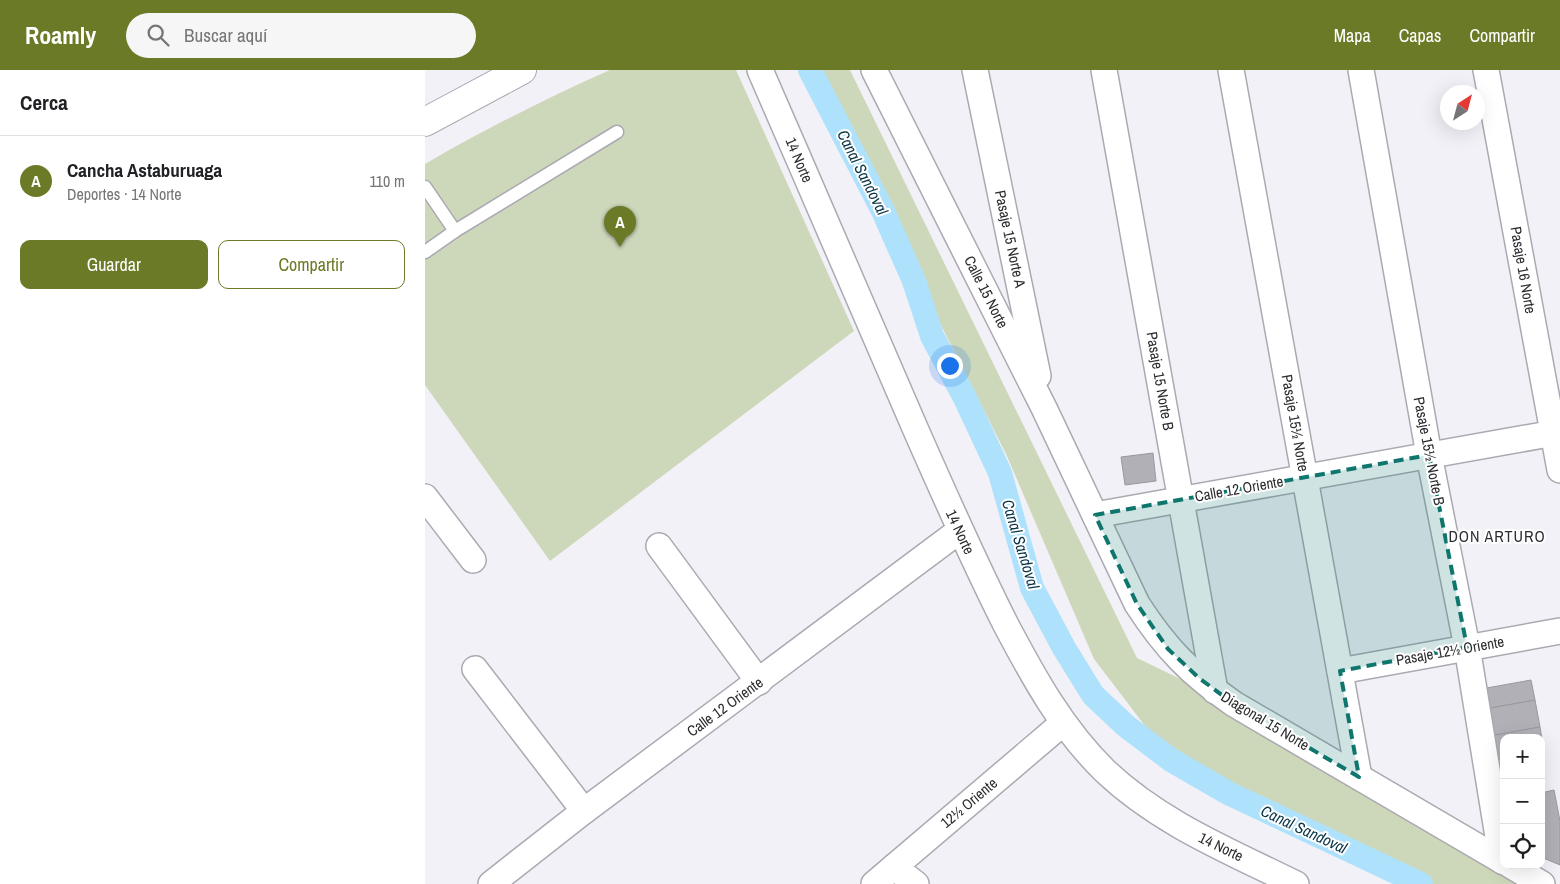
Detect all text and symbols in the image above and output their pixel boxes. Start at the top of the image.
search box [126,13,476,58]
text: Roamly [25,19,96,51]
icon: search [144,21,172,49]
text: Buscar aquí [184,22,267,48]
text: Mapa [1334,23,1371,48]
text: Capas [1399,23,1441,48]
text: Compartir [1469,23,1535,48]
north arrow [1440,85,1485,130]
text: Cerca [20,88,68,117]
water label: Canal Sandoval [832,126,894,219]
street label: 14 Norte [781,134,818,186]
text: Cancha Astaburuaga [67,157,222,183]
text: A [31,170,41,192]
text: 110 m [369,170,405,192]
text: Deportes · 14 Norte [67,183,182,205]
street label: Pasaje 15 Norte A [990,188,1031,290]
pin: A [604,206,636,247]
street label: Pasaje 16 Norte [1505,225,1542,315]
button: Guardar [20,240,208,289]
button: Compartir [218,240,405,289]
street label: Calle 15 Norte [959,252,1014,332]
street label: Pasaje 15 Norte B [1141,330,1180,432]
your location [937,353,963,379]
street label: Pasaje 15½ Norte [1277,373,1314,473]
street label: Pasaje 15½ Norte B [1409,395,1450,507]
street label: Calle 12 Oriente [1193,470,1285,507]
water label: Canal Sandoval [997,496,1045,593]
street label: 14 Norte [941,506,980,558]
district label: DON ARTURO [1448,525,1546,547]
street label: Pasaje 12½ Oriente [1394,631,1506,670]
street label: Calle 12 Oriente [682,672,767,741]
street label: Diagonal 15 Norte [1217,686,1314,755]
map controls [1500,734,1545,869]
button: + [1500,734,1545,779]
street label: 12½ Oriente [936,772,1002,833]
button: − [1500,779,1545,824]
water label: Canal Sandoval [1257,799,1352,859]
button: locate [1500,824,1545,869]
street label: 14 Norte [1195,827,1247,866]

